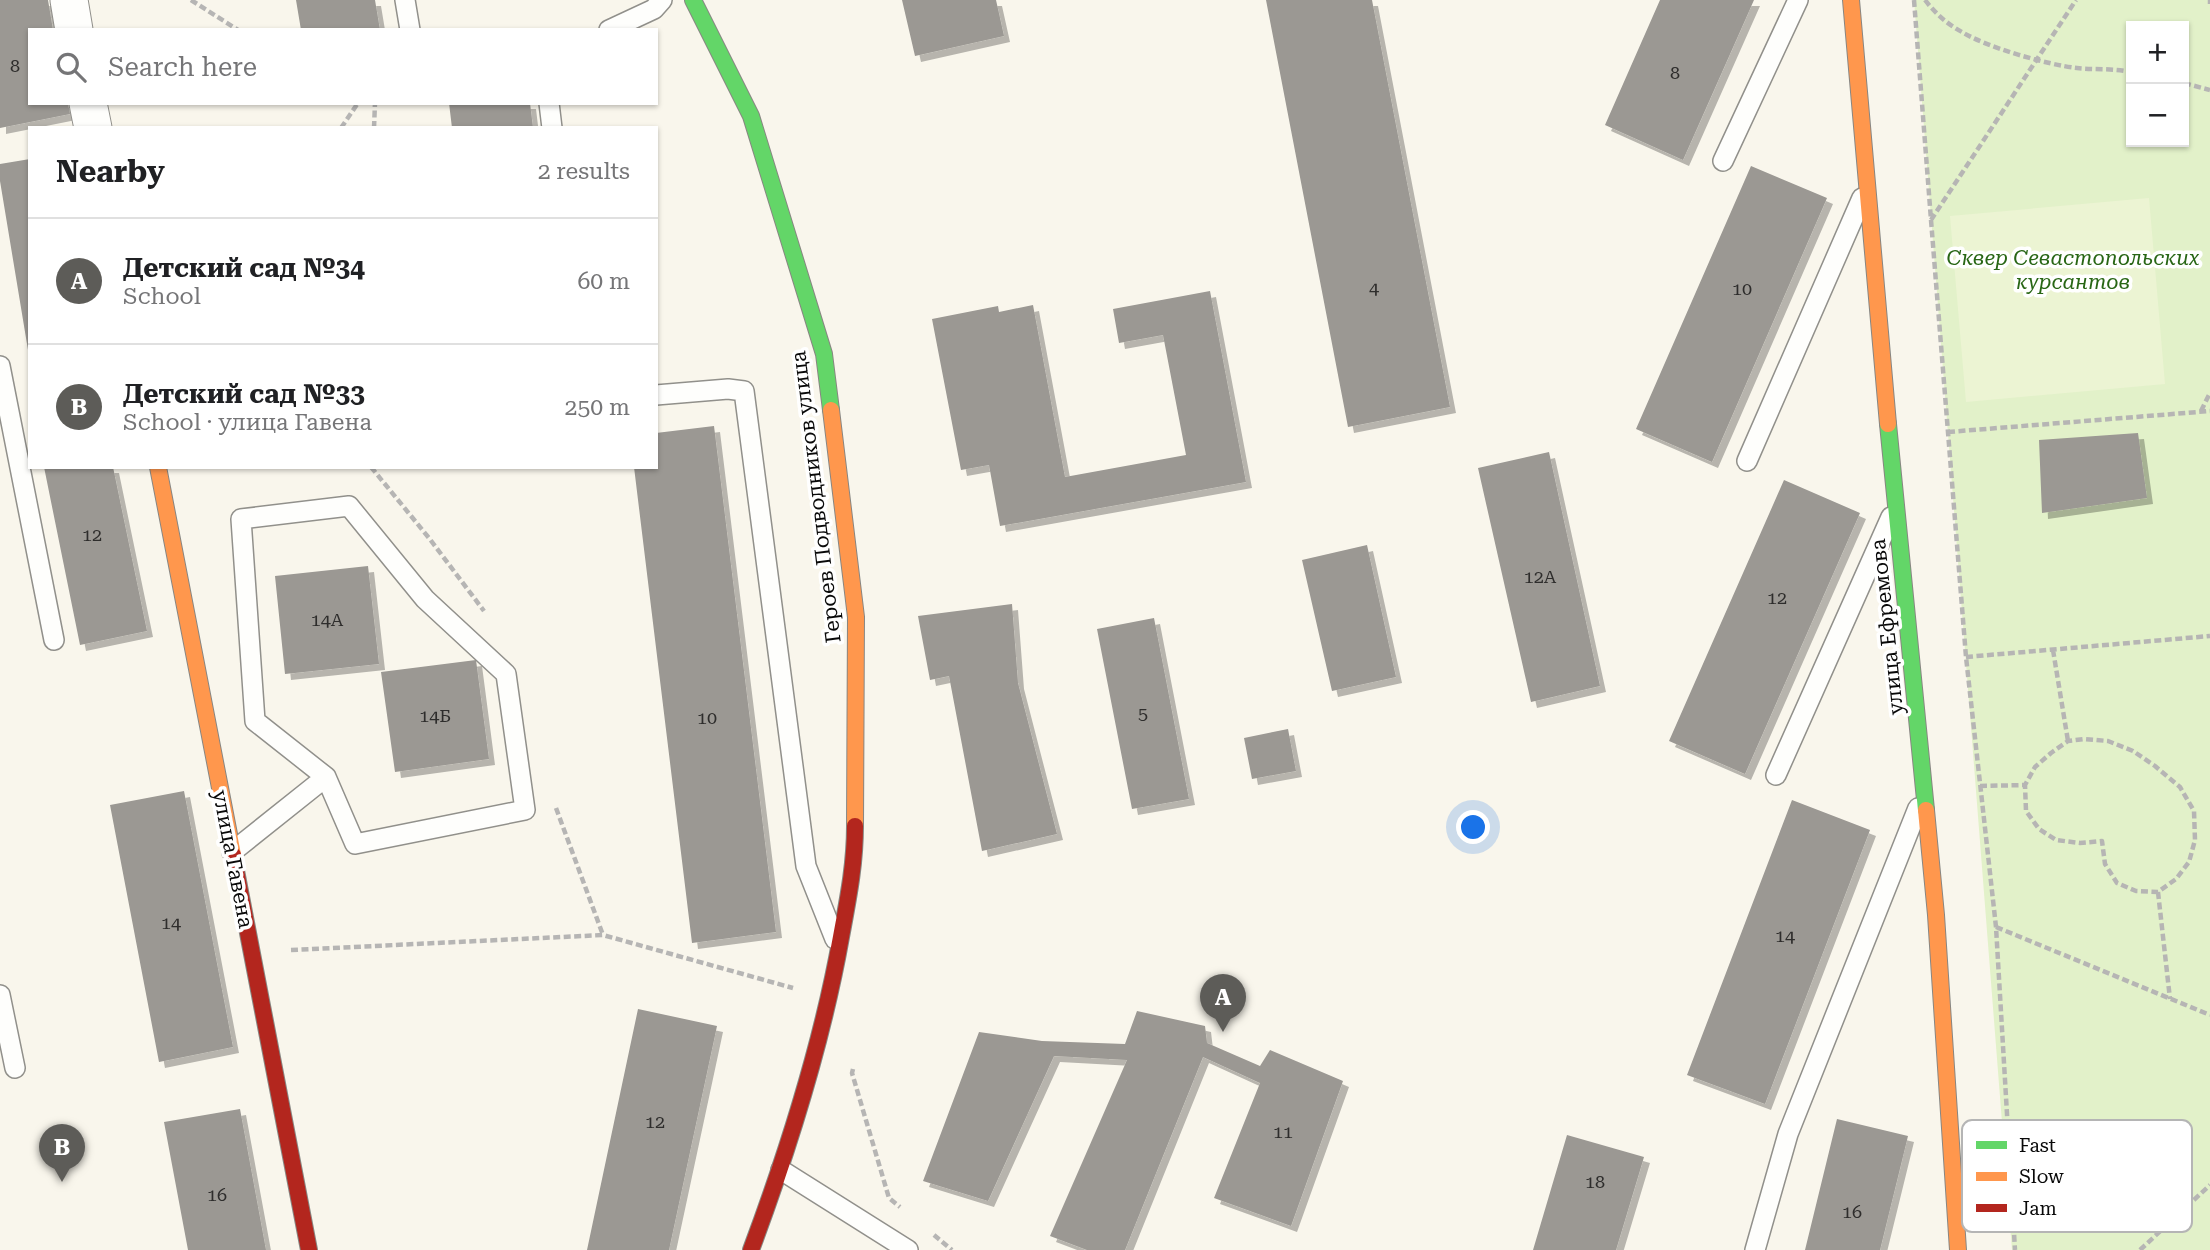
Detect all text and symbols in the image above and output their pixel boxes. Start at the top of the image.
map controls [2126,21,2189,147]
button: + [2126,21,2189,84]
search box [28,28,658,105]
icon: search [52,48,90,86]
text: Search here [108,52,257,82]
house number: 8 [10,55,20,76]
house number: 8 [1670,62,1680,83]
button: − [2126,84,2189,147]
text: Nearby [56,154,165,189]
text: 2 results [538,158,630,185]
park label: Сквер Севастопольских курсантов [1947,246,2200,294]
text: Детский сад №34 [123,253,365,283]
text: A [71,268,87,295]
text: 60 m [577,268,630,295]
house number: 4 [1369,277,1379,298]
house number: 10 [1732,278,1752,299]
text: School [123,283,201,310]
street label: Героев Подводников улица [786,349,846,644]
text: Детский сад №33 [123,379,365,409]
text: B [71,394,87,421]
text: 250 m [565,394,630,421]
text: School · улица Гавена [123,409,372,436]
house number: 12 [82,524,102,545]
street label: улица Ефремова [1866,537,1908,716]
house number: 12А [1524,566,1557,587]
house number: 12 [1767,587,1787,608]
house number: 14А [311,609,344,630]
house number: 5 [1138,703,1148,724]
house number: 14Б [419,705,451,726]
house number: 10 [697,707,717,728]
street label: улица Гавена [208,788,258,931]
your location [1456,810,1490,844]
house number: 14 [161,912,181,933]
house number: 14 [1775,925,1795,946]
pin: A [1200,974,1246,1032]
house number: 12 [645,1111,665,1132]
legend [1962,1120,2192,1232]
house number: 11 [1273,1121,1293,1142]
pin: B [39,1124,85,1182]
text: Fast [2019,1134,2056,1157]
text: Slow [2019,1165,2064,1188]
house number: 18 [1585,1171,1605,1192]
house number: 16 [207,1184,227,1205]
text: Jam [2019,1197,2057,1220]
house number: 16 [1842,1201,1862,1222]

